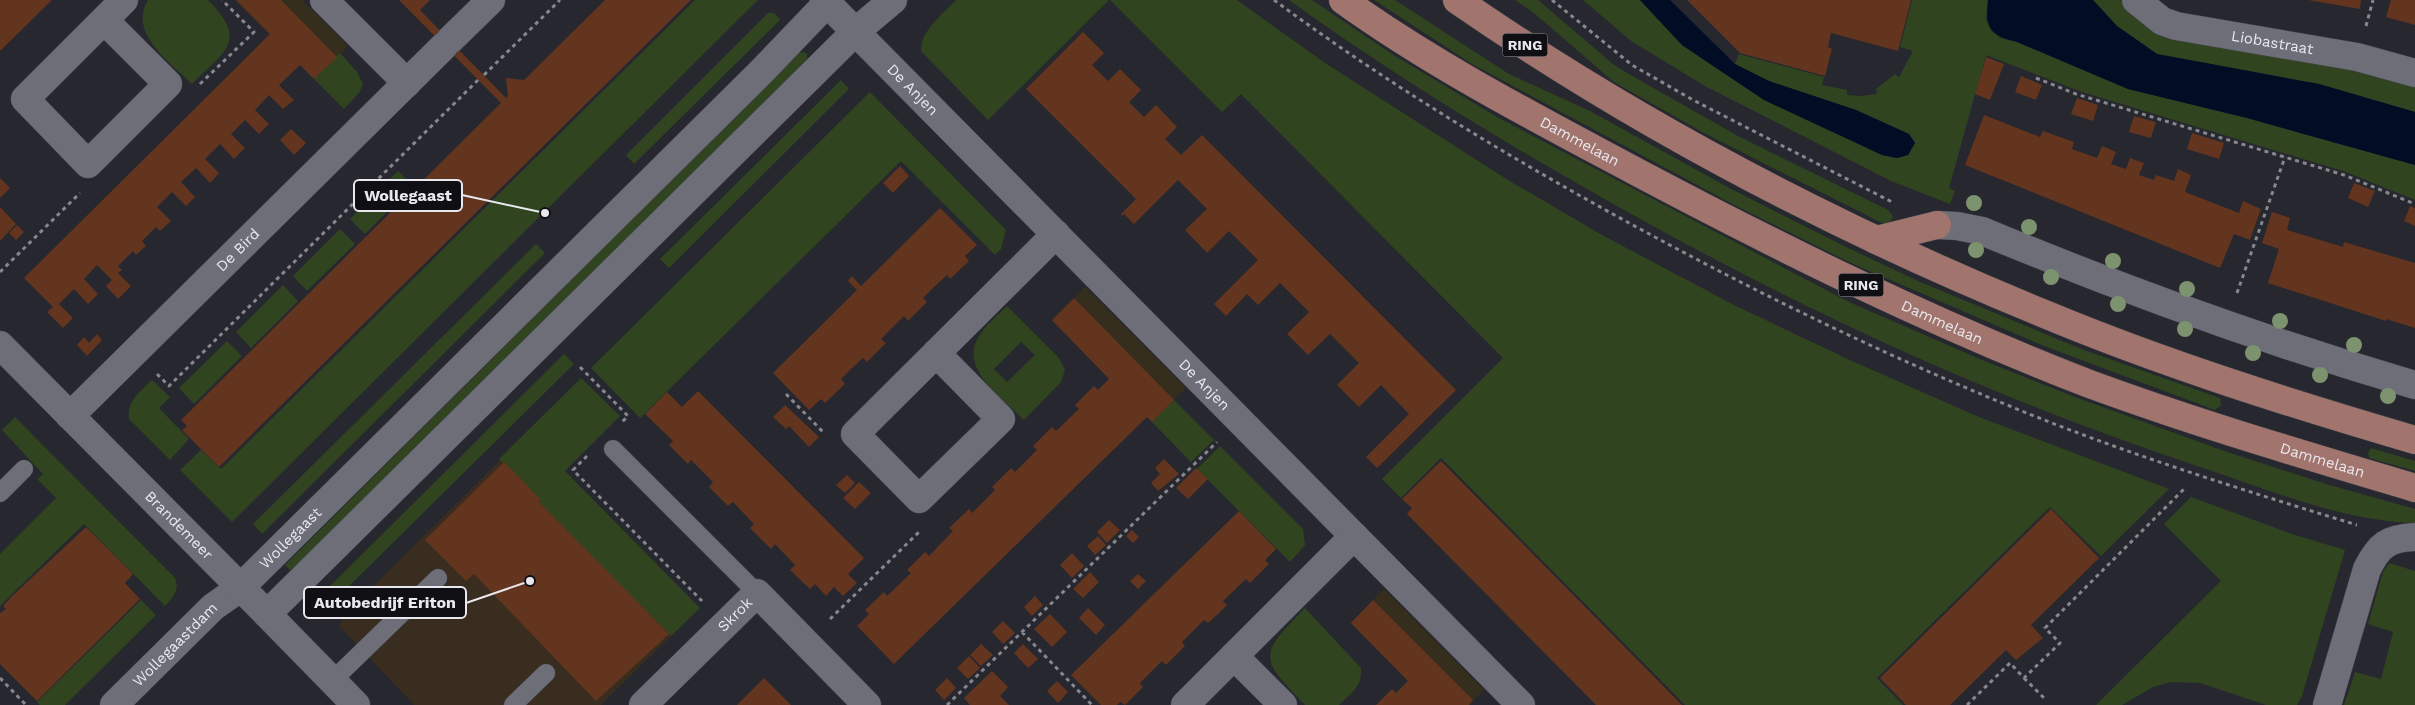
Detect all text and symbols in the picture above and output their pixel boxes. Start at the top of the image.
street label: Liobastraat [2230,27,2315,58]
road number: RING [1502,34,1548,56]
street label: De Anjen [883,60,942,119]
street label: Dammelaan [1537,113,1623,170]
callout: Wollegaast [354,180,462,211]
text: Wollegaast [364,186,452,205]
street label: De Bird [212,225,263,275]
road number: RING [1838,274,1884,296]
street label: Dammelaan [1898,296,1986,348]
street label: De Anjen [1175,355,1234,414]
street label: Dammelaan [2278,439,2367,481]
street label: Brandemeer [141,487,217,563]
street label: Wollegaast [256,503,326,573]
callout: Autobedrijf Eriton [304,587,466,618]
text: Autobedrijf Eriton [314,593,456,612]
street label: Skrok [714,593,756,636]
street label: Wollegaastdam [129,599,221,690]

